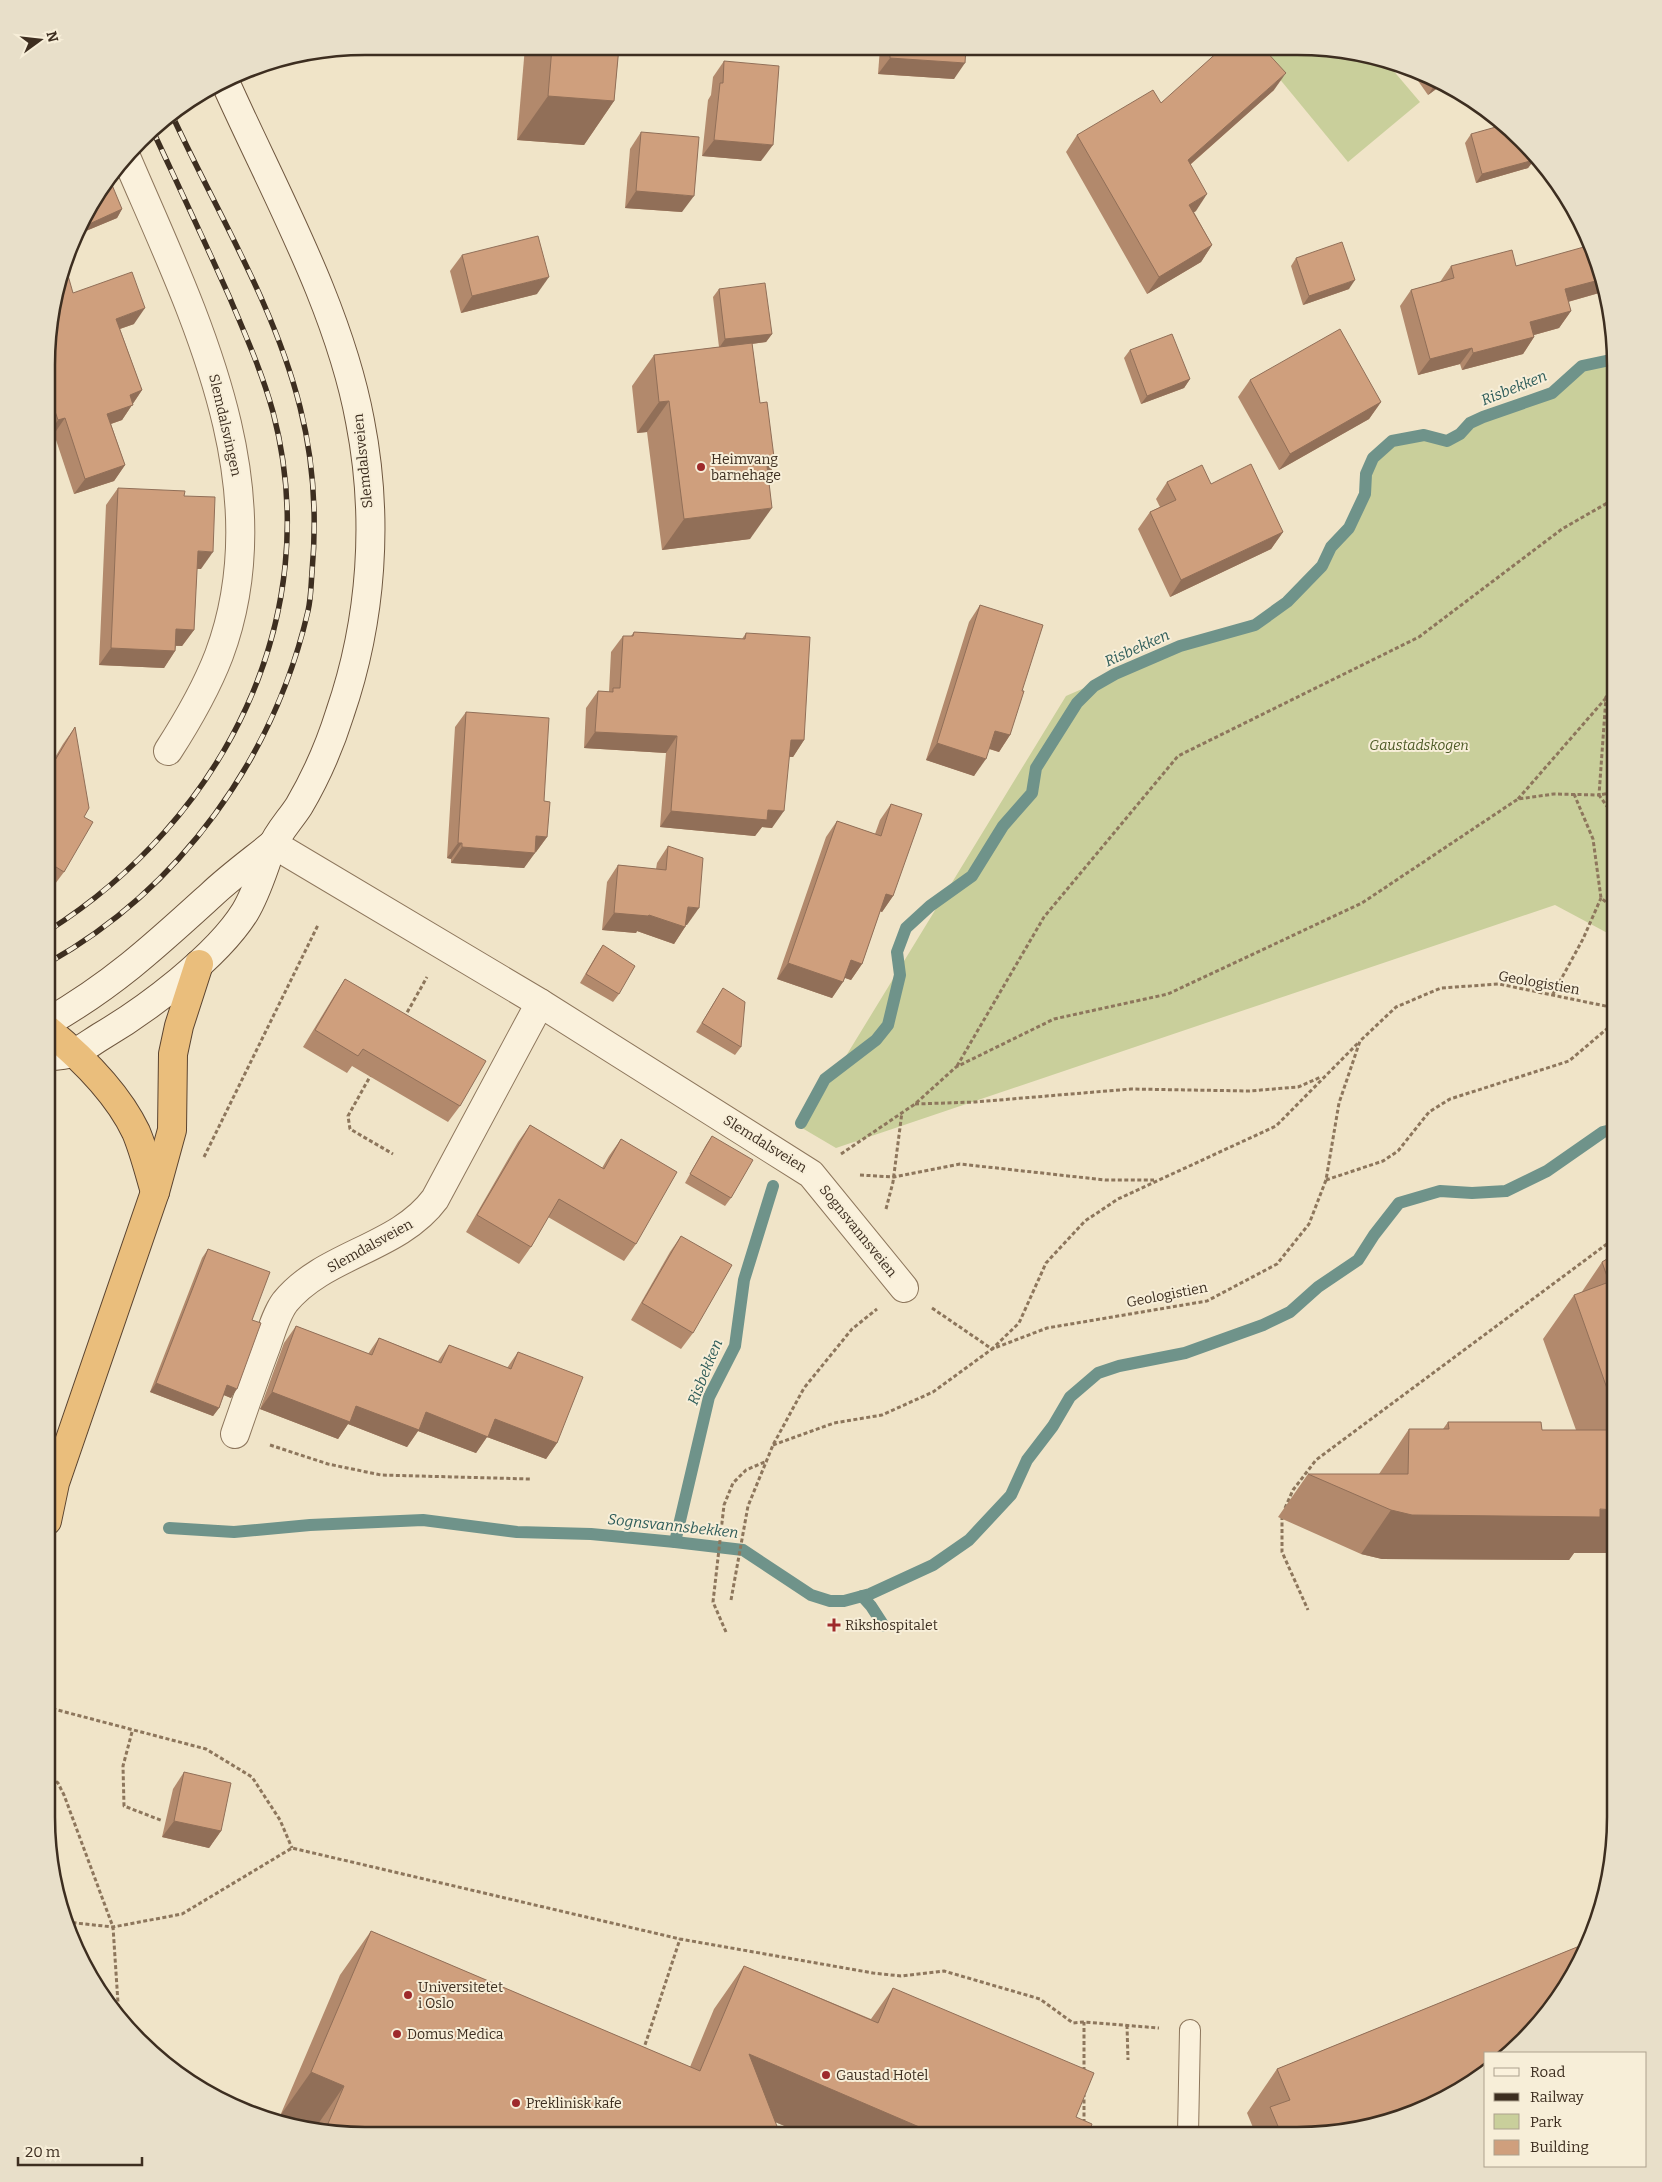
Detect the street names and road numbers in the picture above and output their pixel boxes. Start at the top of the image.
street label: Slemdalsvingen [205,372,245,478]
street label: Slemdalsveien [350,413,376,509]
street label: Geologistien [1497,967,1581,999]
street label: Slemdalsveien [720,1112,810,1176]
street label: Sognsvannsveien [816,1181,900,1281]
street label: Slemdalsveien [324,1215,416,1277]
street label: Geologistien [1125,1279,1209,1311]

